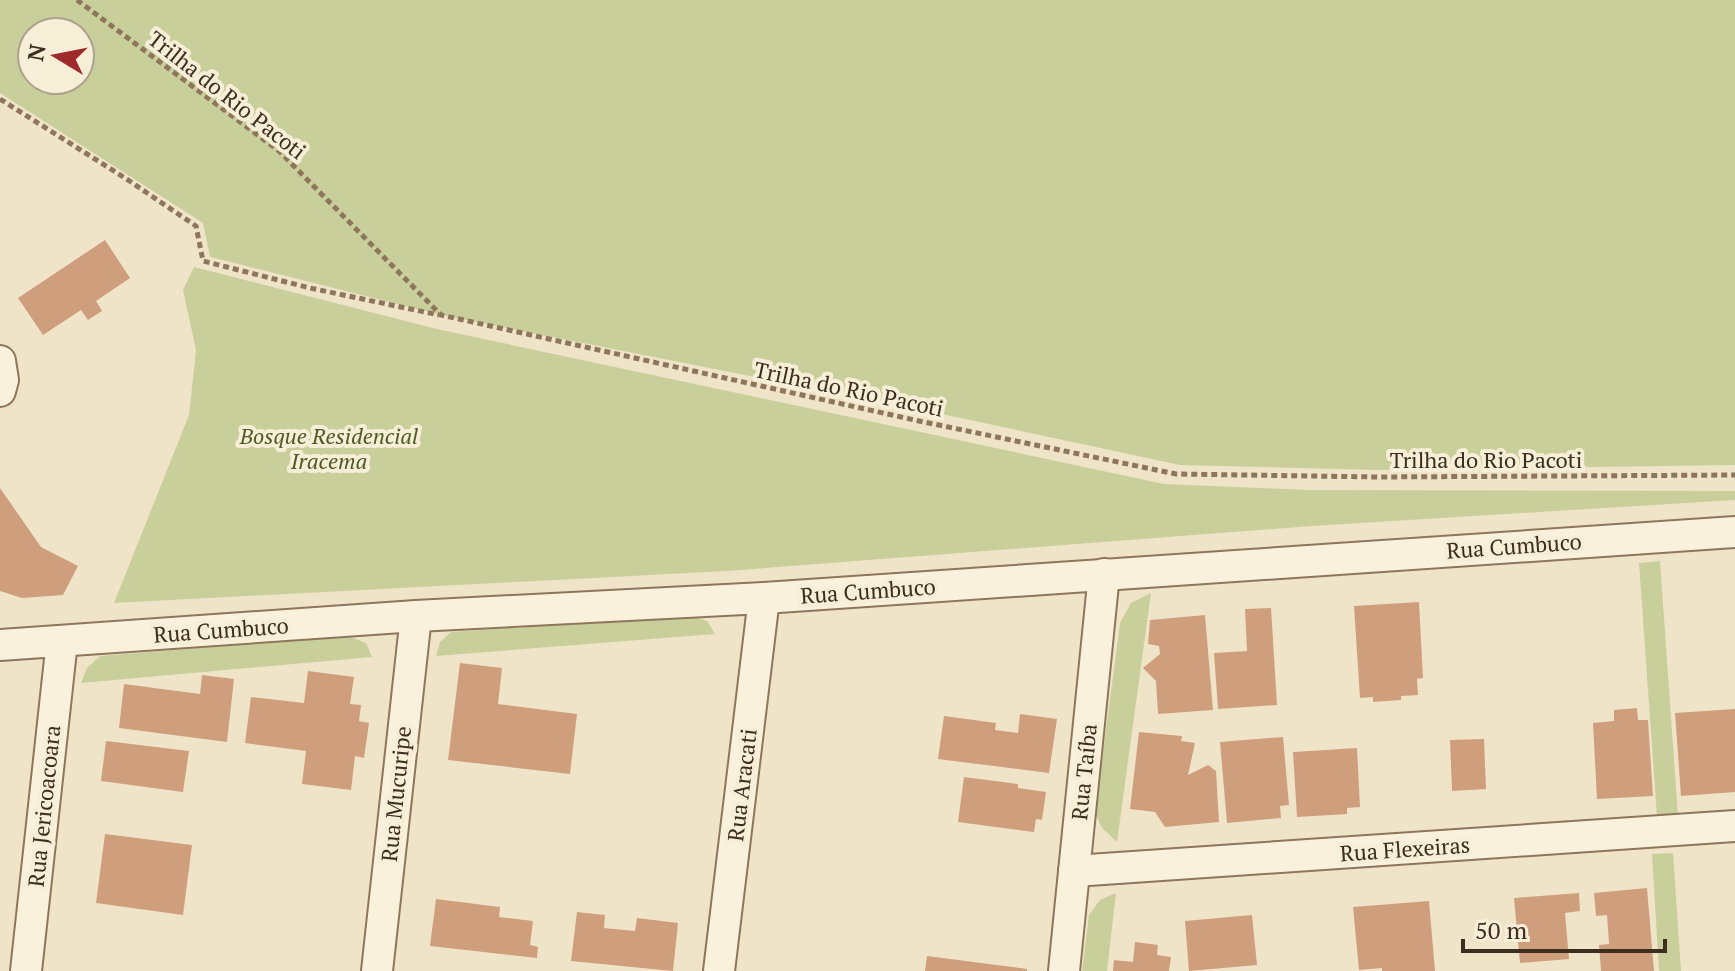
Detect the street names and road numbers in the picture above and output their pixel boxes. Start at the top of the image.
street label: Trilha do Rio Pacoti [142,24,312,165]
street label: Trilha do Rio Pacoti [752,354,946,423]
street label: Trilha do Rio Pacoti [1390,445,1582,474]
street label: Rua Cumbuco [1445,526,1583,565]
street label: Rua Cumbuco [799,571,937,610]
street label: Rua Cumbuco [152,610,290,649]
street label: Rua Taíba [1064,722,1103,822]
street label: Rua Jericoacoara [21,724,66,888]
street label: Rua Mucuripe [374,725,417,863]
street label: Rua Aracati [720,727,763,843]
street label: Rua Flexeiras [1339,829,1471,868]

